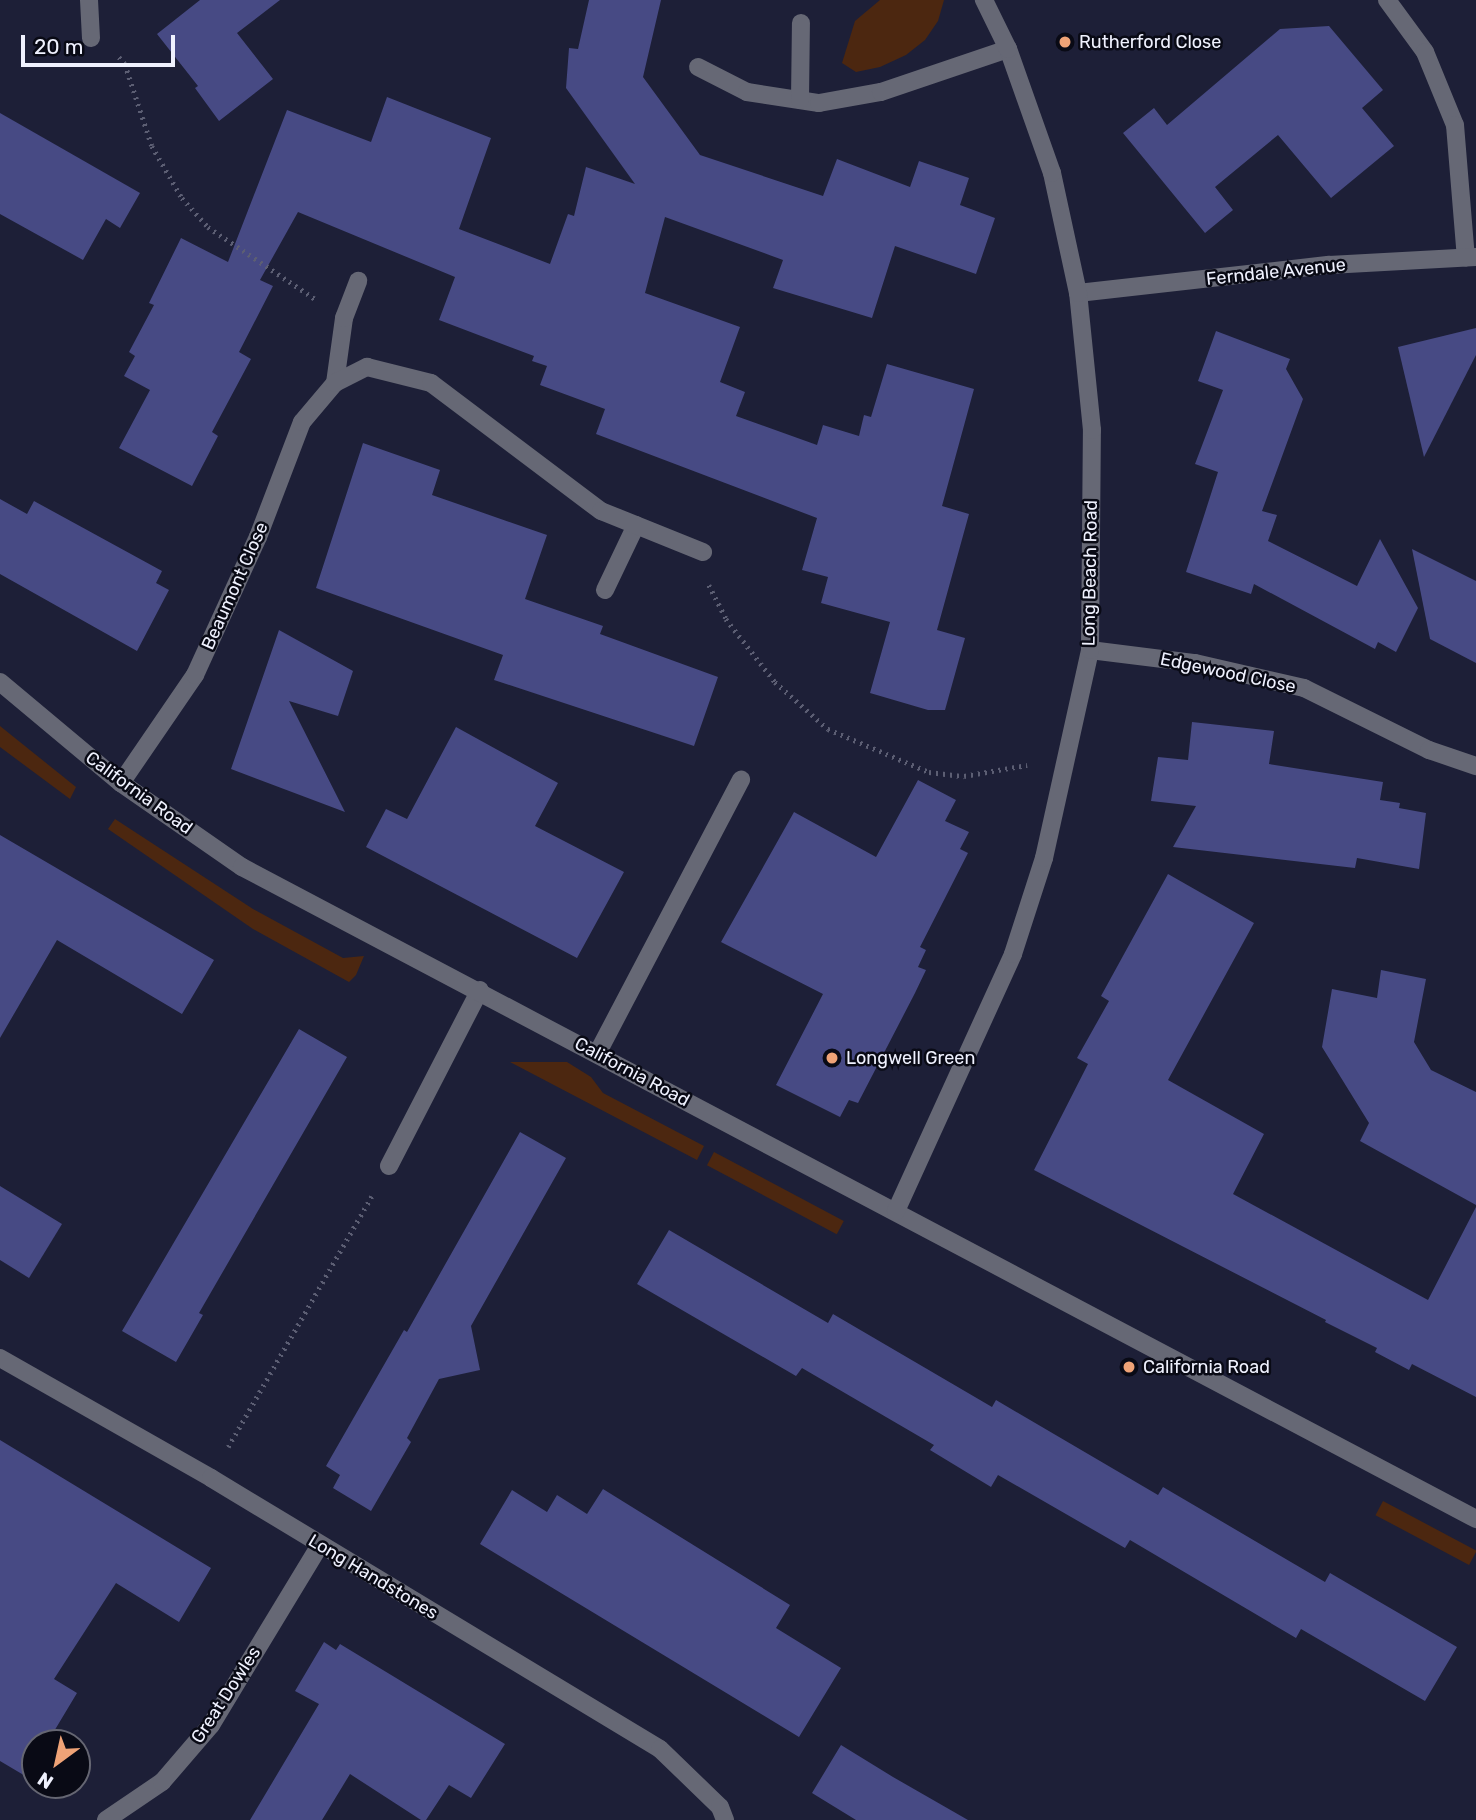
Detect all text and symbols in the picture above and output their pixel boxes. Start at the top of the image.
scale bar [24,21,178,65]
place label: Rutherford Close [1079,31,1221,53]
text: 20 m [34,34,83,59]
marker: Rutherford Close [1057,34,1073,50]
street label: Ferndale Avenue [1205,254,1347,290]
street label: Long Beach Road [1078,500,1102,646]
street label: Beaumont Close [197,519,273,653]
street label: Edgewood Close [1158,648,1298,698]
street label: California Road [81,747,197,839]
street label: California Road [571,1033,693,1111]
place label: Longwell Green [846,1047,975,1069]
marker: Longwell Green [824,1050,840,1066]
place label: California Road [1143,1356,1270,1378]
marker: California Road [1121,1359,1137,1375]
street label: Long Handstones [304,1530,442,1624]
street label: Great Dowles [187,1643,265,1747]
north arrow [21,1729,91,1799]
text: N [33,1767,57,1794]

